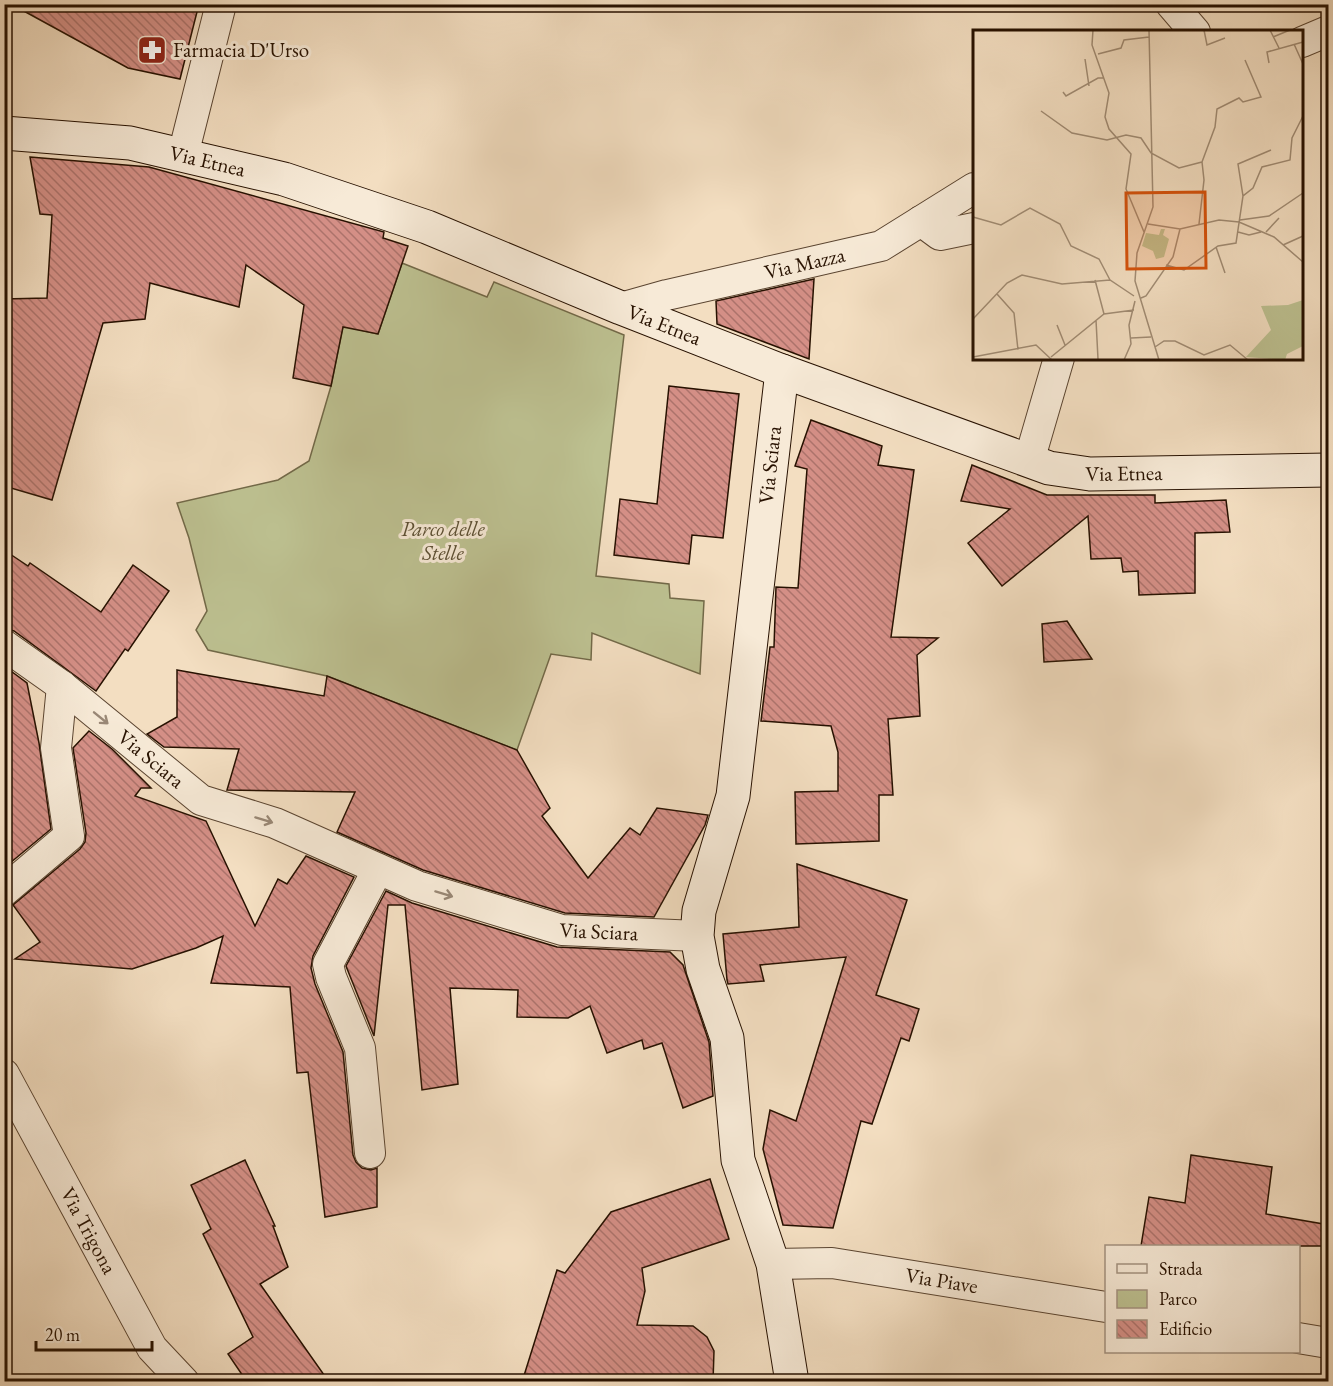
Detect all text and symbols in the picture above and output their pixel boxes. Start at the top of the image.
inset map [973,30,1303,360]
pharmacy icon: Farmacia D'Urso [136,34,168,66]
place label: Farmacia D'Urso [173,36,309,63]
street label: Via Etnea [167,139,249,183]
street label: Via Mazza [761,241,848,285]
street label: Via Etnea [624,298,706,351]
street label: Via Sciara [752,424,787,505]
street label: Via Etnea [1085,459,1163,487]
park label: Parco delle Stelle [401,515,486,566]
one-way arrow [93,712,109,725]
street label: Via Sciara [112,723,191,794]
one-way arrow [254,815,273,826]
one-way arrow [434,889,453,900]
street label: Via Sciara [559,916,639,946]
street label: Via Trigona [55,1182,124,1279]
legend [1105,1245,1300,1353]
text: Strada [1159,1257,1203,1280]
street label: Via Piave [903,1261,980,1299]
text: Parco [1159,1287,1197,1310]
scale bar [36,1314,152,1352]
text: Edificio [1159,1317,1212,1340]
text: 20 m [45,1323,80,1346]

